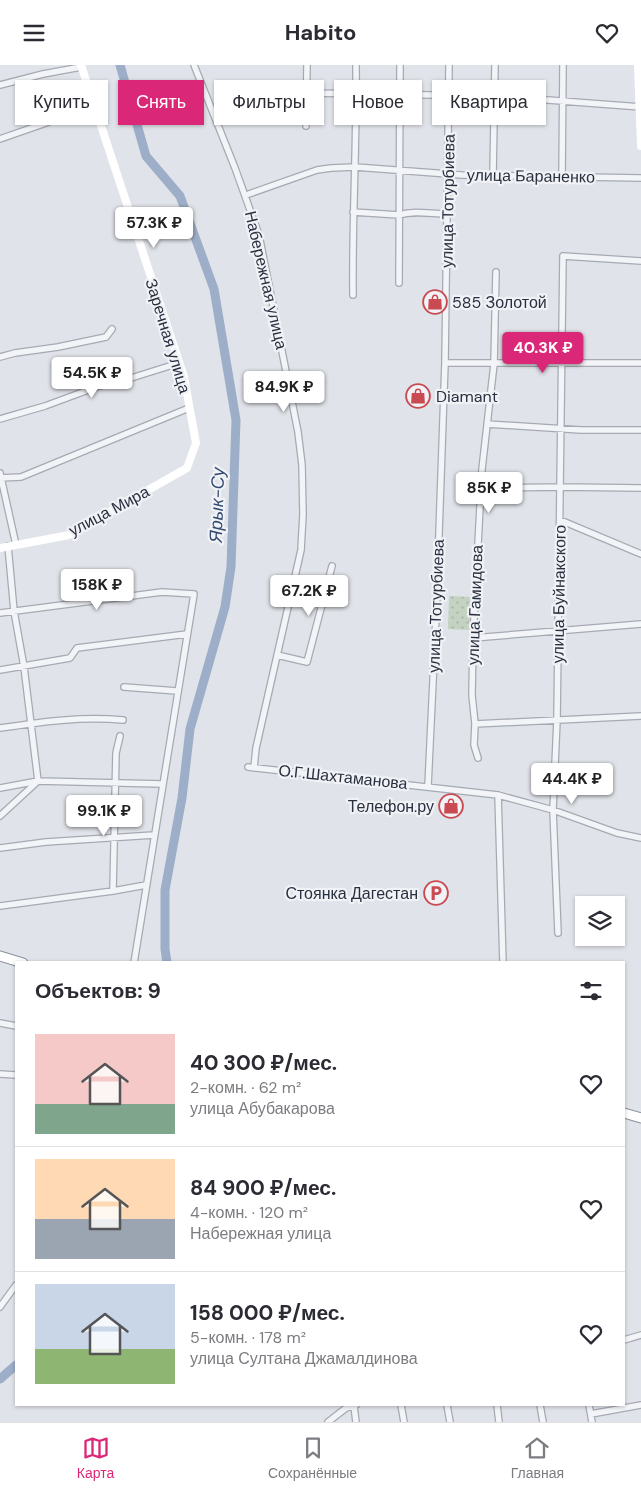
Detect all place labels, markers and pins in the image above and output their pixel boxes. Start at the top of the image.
pin: 57.3K ₽ [108,207,200,249]
shop icon: 585 Золотой [422,289,448,315]
place label: 585 Золотой [452,292,547,313]
pin: 40.3K ₽ [497,331,589,374]
pin: 54.5K ₽ [46,357,138,399]
pin: 84.9K ₽ [238,371,330,413]
shop icon: Diamant [405,383,431,409]
place label: Diamant [436,386,498,407]
pin: 85K ₽ [454,471,524,514]
pin: 158K ₽ [56,569,138,611]
pin: 67.2K ₽ [263,575,355,617]
pin: 44.4K ₽ [526,763,618,805]
shop icon: Телефон.ру [438,793,464,819]
pin: 99.1K ₽ [58,795,150,837]
place label: Телефон.ру [348,796,434,817]
parking icon: Стоянка Дагестан [423,880,449,906]
place label: Стоянка Дагестан [285,883,418,904]

